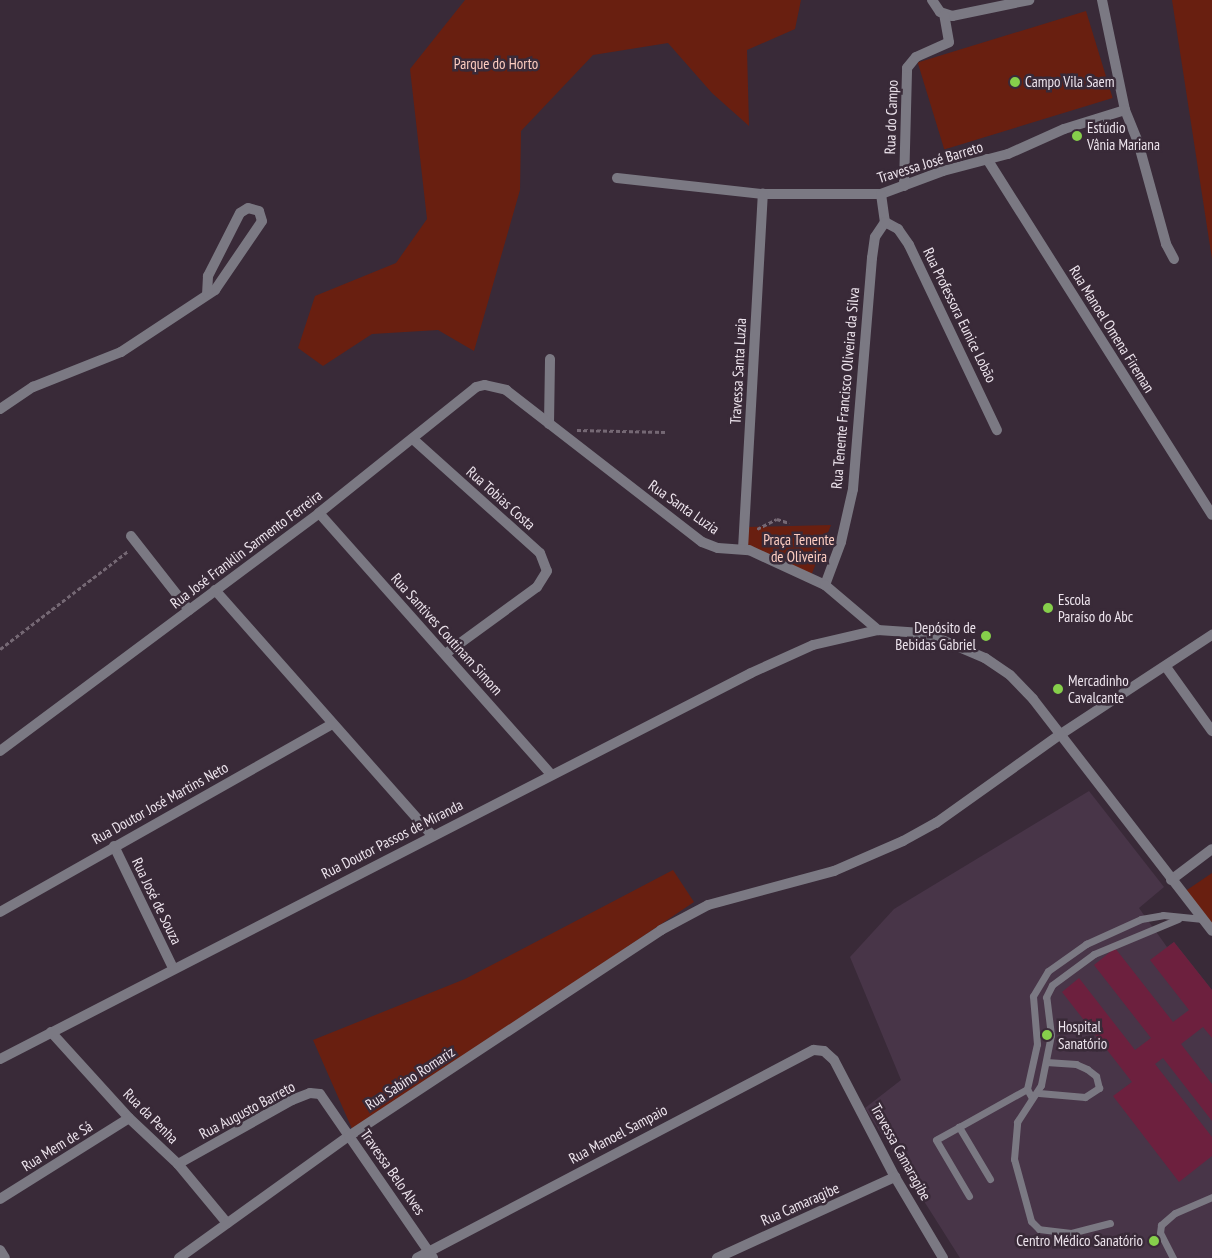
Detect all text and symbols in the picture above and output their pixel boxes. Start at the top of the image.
park label: Parque do Horto [454,55,538,73]
place label: Campo Vila Saem [1025,73,1115,91]
marker: Campo Vila Saem [1009,76,1021,88]
street label: Rua do Campo [881,79,901,155]
place label: Estúdio Vânia Mariana [1087,118,1160,153]
marker: Estúdio Vânia Mariana [1071,130,1083,142]
street label: Travessa José Barreto [875,137,985,187]
street label: Rua Professora Eunice Lobão [920,245,1000,385]
street label: Rua Manoel Omena Fireman [1066,262,1158,396]
street label: Rua Tenente Francisco Oliveira da Silva [827,286,863,490]
street label: Travessa Santa Luzia [726,317,750,425]
street label: Rua Tobias Costa [463,462,539,534]
street label: Rua Santa Luzia [645,476,723,538]
street label: Rua José Franklin Sarmento Ferreira [166,486,326,612]
park label: Praça Tenente de Oliveira [763,530,835,565]
street label: Rua Santives Coutinam Simom [388,569,506,699]
place label: Escola Paraíso do Abc [1058,590,1134,625]
marker: Escola Paraíso do Abc [1042,602,1054,614]
place label: Depósito de Bebidas Gabriel [895,618,976,653]
marker: Depósito de Bebidas Gabriel [980,630,992,642]
place label: Mercadinho Cavalcante [1068,671,1129,706]
marker: Mercadinho Cavalcante [1052,683,1064,695]
street label: Rua Doutor José Martins Neto [89,758,231,848]
street label: Rua Doutor Passos de Miranda [318,795,466,883]
street label: Rua José de Souza [128,855,186,947]
place label: Hospital Sanatório [1058,1017,1107,1052]
marker: Hospital Sanatório [1040,1028,1054,1042]
street label: Rua Sabino Romariz [362,1042,458,1114]
street label: Rua Augusto Barreto [196,1077,298,1143]
street label: Rua da Penha [120,1085,182,1147]
street label: Travessa Camaragibe [867,1100,935,1204]
street label: Rua Manoel Sampaio [566,1101,670,1167]
street label: Rua Mem de Sá [18,1117,96,1175]
street label: Travessa Belo Alves [357,1125,429,1219]
street label: Rua Camaragibe [758,1179,842,1229]
place label: Centro Médico Sanatório [1016,1232,1143,1250]
marker: Centro Médico Sanatório [1147,1234,1161,1248]

